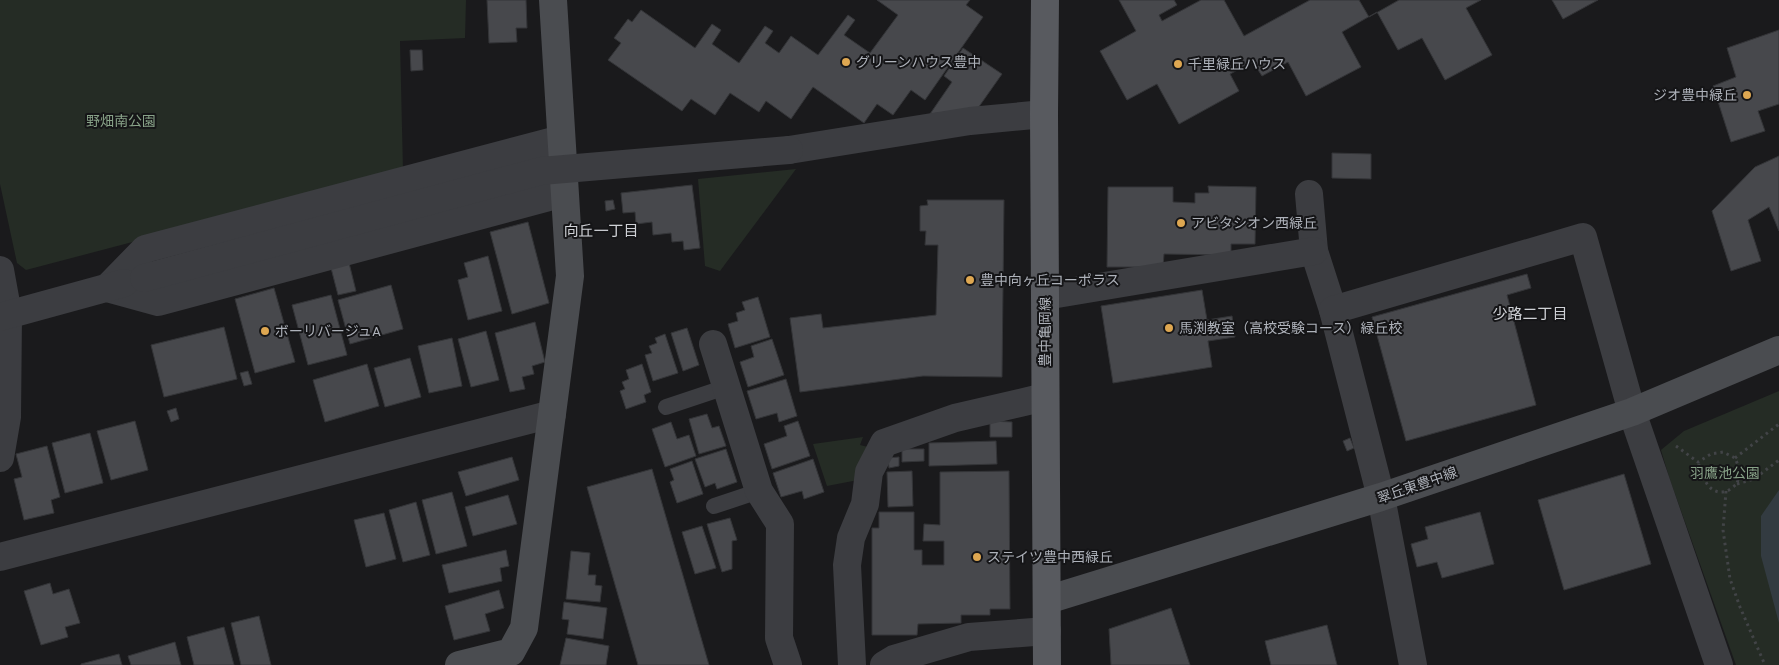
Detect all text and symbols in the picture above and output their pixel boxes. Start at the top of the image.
place label: グリーンハウス豊中 [856,55,981,72]
marker: グリーンハウス豊中 [840,56,852,68]
place label: 千里緑丘ハウス [1188,57,1286,74]
marker: 千里緑丘ハウス [1172,58,1184,70]
place label: ジオ豊中緑丘 [1653,88,1737,105]
marker: ジオ豊中緑丘 [1741,89,1753,101]
park label: 野畑南公園 [86,114,156,131]
place label: アビタシオン西緑丘 [1191,216,1317,233]
marker: アビタシオン西緑丘 [1175,217,1187,229]
district label: 向丘一丁目 [563,223,639,242]
place label: 豊中向ヶ丘コーポラス [980,273,1120,290]
marker: 豊中向ヶ丘コーポラス [964,274,976,286]
street label: 豊中亀岡線 [1038,297,1055,367]
district label: 少路二丁目 [1492,306,1568,325]
place label: 馬渕教室（高校受験コース）緑丘校 [1179,321,1402,338]
marker: 馬渕教室（高校受験コース）緑丘校 [1163,322,1175,334]
place label: ボーリバージュA [275,324,381,341]
marker: ボーリバージュA [259,325,271,337]
street label: 翠丘東豊中線 [1375,465,1460,508]
park label: 羽鷹池公園 [1690,466,1760,483]
place label: ステイツ豊中西緑丘 [987,550,1113,567]
marker: ステイツ豊中西緑丘 [971,551,983,563]

